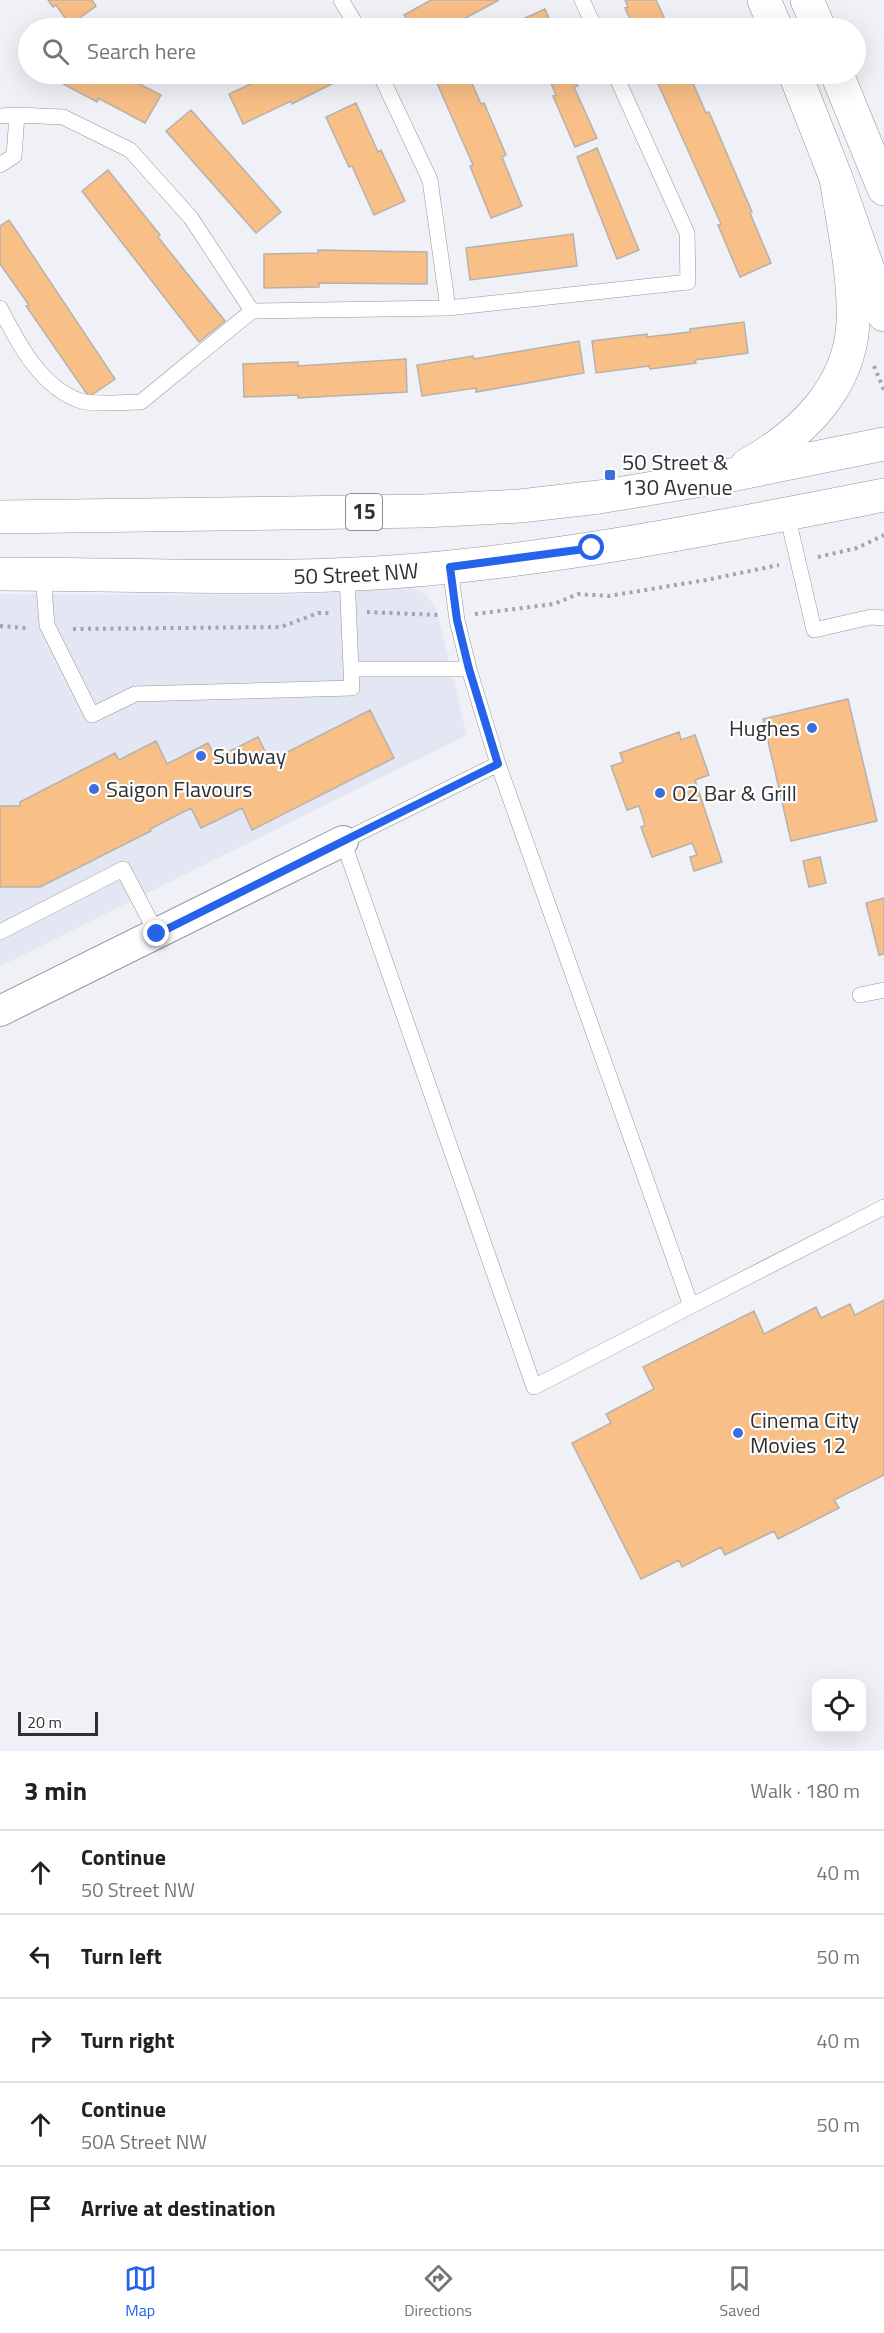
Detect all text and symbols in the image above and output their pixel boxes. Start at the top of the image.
search box [18,18,866,84]
text: Search here [87,34,196,68]
icon: search [39,35,72,68]
place label: 50 Street & 130 Avenue [622,445,733,504]
marker: 50 Street & 130 Avenue [603,468,617,482]
road number: 15 [346,494,382,530]
route start [578,534,604,560]
street label: 50 Street NW [293,553,420,593]
place label: Hughes [729,711,800,745]
marker: Hughes [805,721,819,735]
place label: Subway [213,739,287,773]
marker: Subway [194,749,208,763]
place label: Saigon Flavours [106,772,252,806]
place label: O2 Bar & Grill [672,776,797,810]
marker: Saigon Flavours [87,782,101,796]
marker: O2 Bar & Grill [653,786,667,800]
route end [143,920,169,946]
place label: Cinema City Movies 12 [750,1403,859,1462]
marker: Cinema City Movies 12 [731,1426,745,1440]
map controls [812,1679,866,1733]
button: locate [812,1679,866,1733]
scale bar [18,1709,98,1736]
text: 20 m [27,1710,62,1734]
text: 3 min [24,1771,87,1810]
text: Walk · 180 m [751,1775,860,1806]
text: Continue [81,1840,166,1874]
icon: ahead [24,1856,57,1889]
text: 40 m [816,1857,860,1888]
text: 50 Street NW [81,1874,195,1905]
text: Turn left [81,1939,162,1973]
icon: left [24,1940,57,1973]
text: 50 m [816,1941,860,1972]
text: Turn right [81,2023,175,2057]
icon: right [24,2024,57,2057]
text: 40 m [816,2025,860,2056]
text: Continue [81,2092,166,2126]
icon: ahead [24,2108,57,2141]
text: 50 m [816,2109,860,2140]
text: 50A Street NW [81,2126,207,2157]
text: Arrive at destination [81,2191,276,2225]
icon: arrive [24,2192,57,2225]
tab: Map [124,2262,157,2322]
tab: Directions [404,2262,472,2322]
tab: Saved [720,2262,760,2322]

